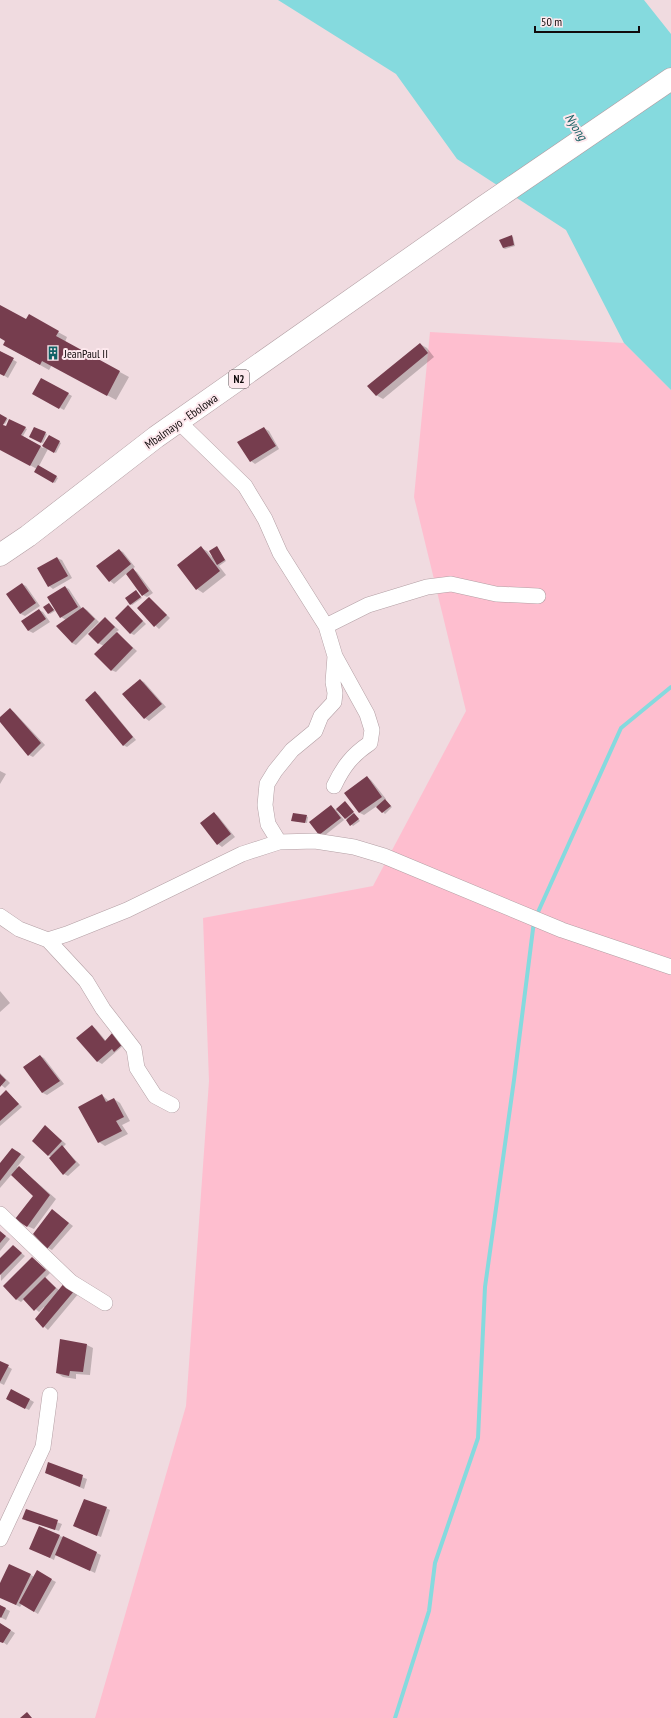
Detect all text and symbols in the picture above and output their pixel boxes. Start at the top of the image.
scale bar [535,8,639,34]
text: 50 m [541,14,562,29]
water label: Nyong [561,110,592,145]
building icon: JeanPaul II [45,345,61,361]
place label: JeanPaul II [63,346,108,361]
road number: N2 [229,370,249,388]
street label: Mbalmayo - Ebolowa [142,390,221,452]

